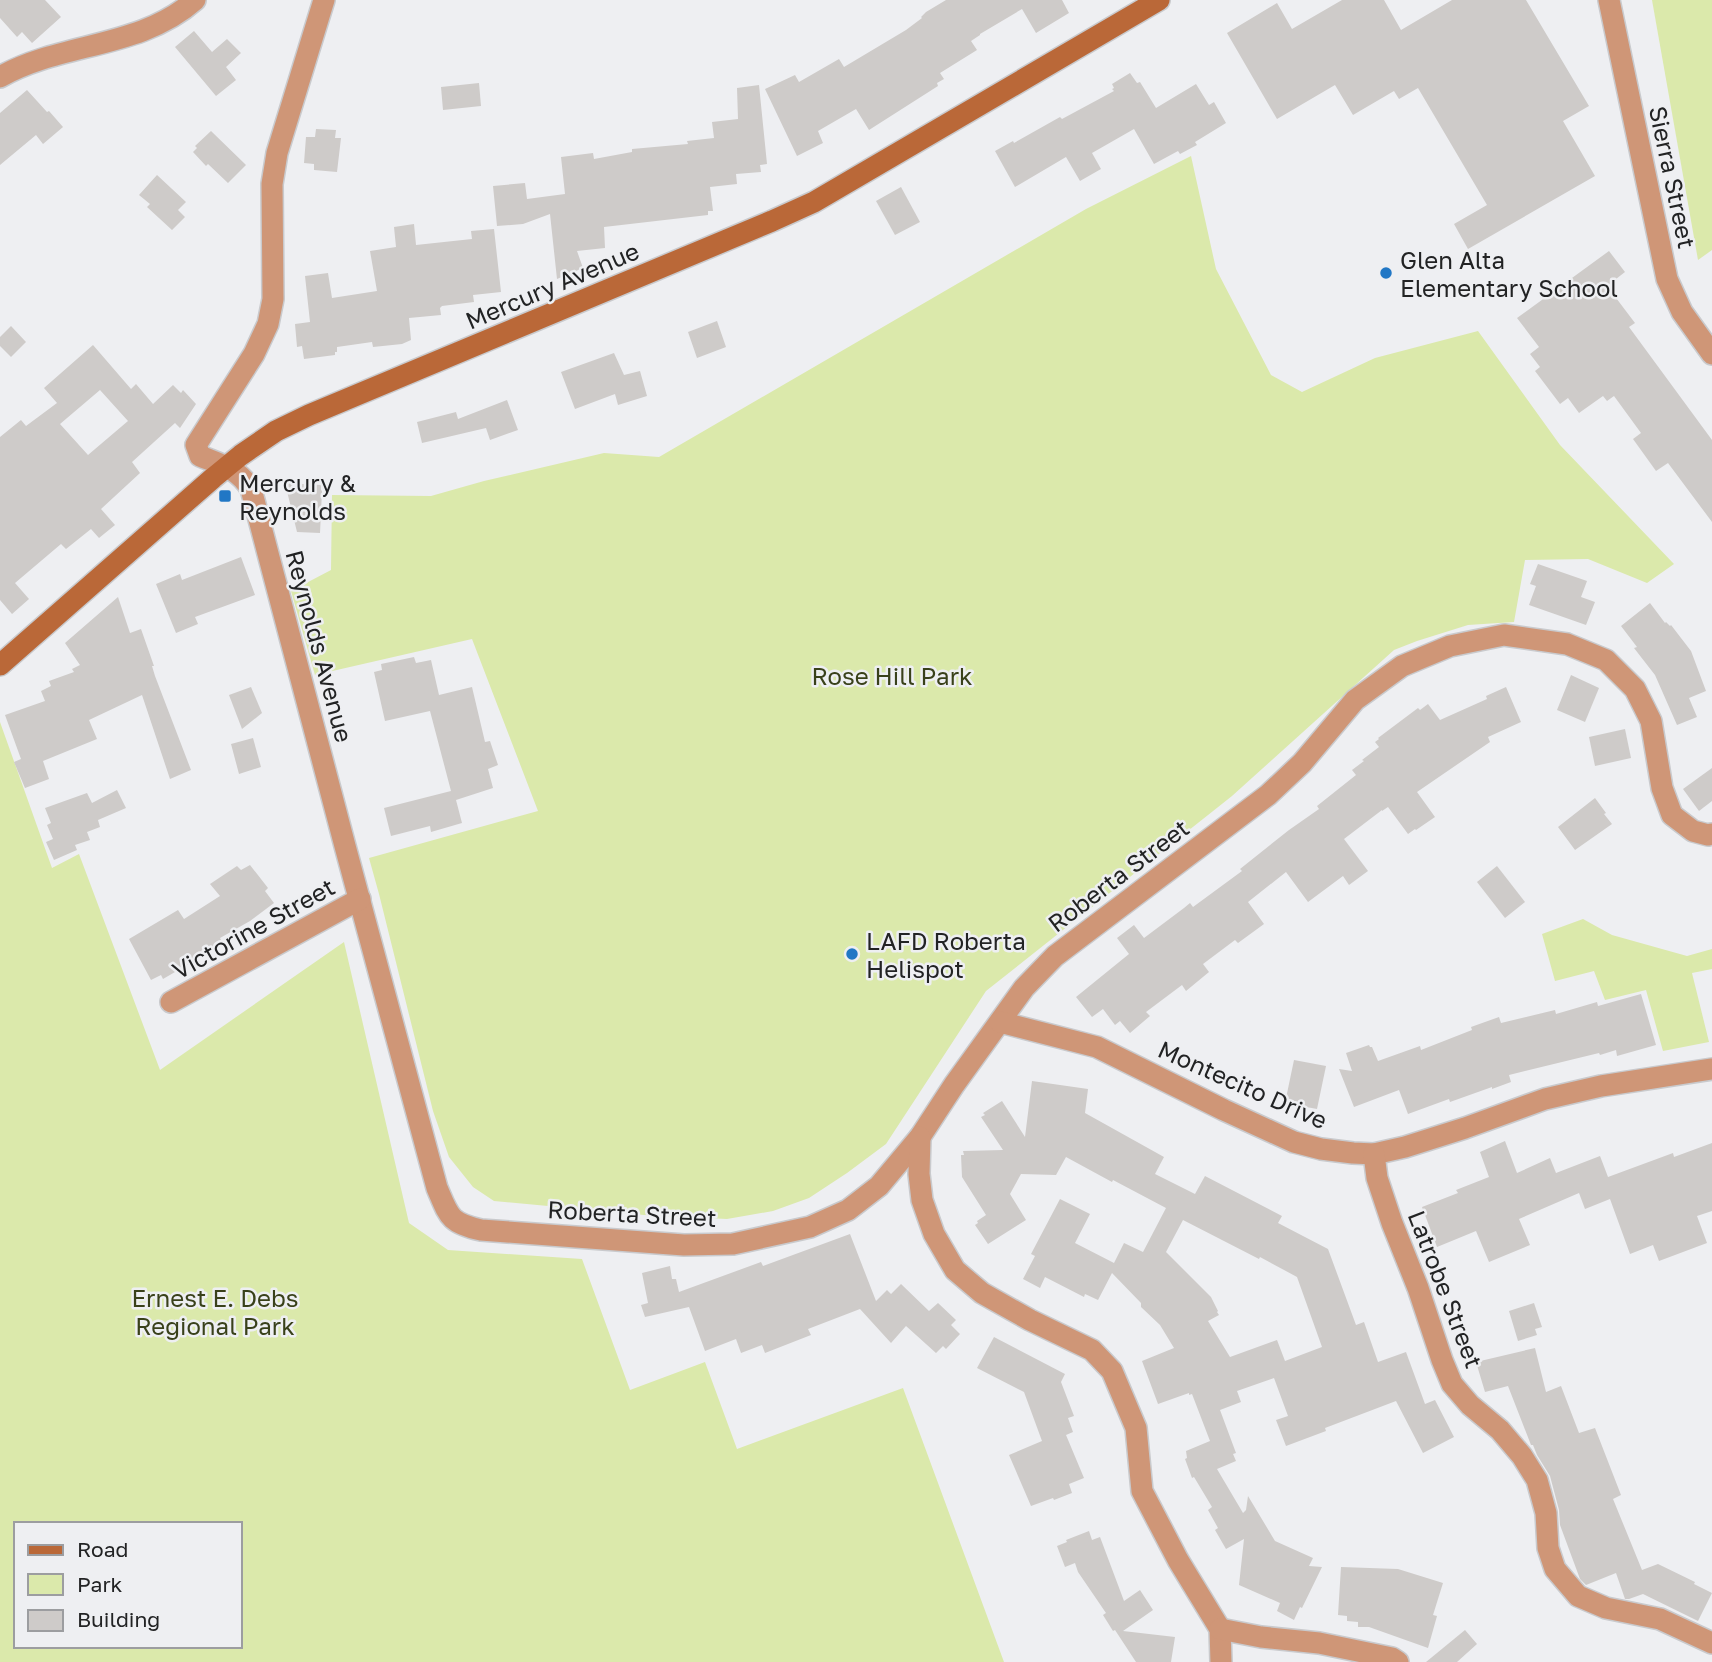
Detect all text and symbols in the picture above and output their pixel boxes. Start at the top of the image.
street label: Sierra Street [1644,103,1702,251]
street label: Mercury Avenue [461,235,643,335]
place label: Glen Alta Elementary School [1400,245,1618,302]
marker: Glen Alta Elementary School [1378,265,1394,281]
place label: Mercury & Reynolds [239,468,356,525]
marker: Mercury & Reynolds [217,488,233,504]
street label: Reynolds Avenue [280,547,360,745]
park label: Rose Hill Park [811,661,973,690]
street label: Roberta Street [1042,813,1194,937]
street label: Victorine Street [167,871,339,985]
place label: LAFD Roberta Helispot [866,926,1026,983]
marker: LAFD Roberta Helispot [844,946,860,962]
street label: Montecito Drive [1154,1034,1332,1134]
street label: Roberta Street [547,1194,717,1232]
street label: Latrobe Street [1403,1206,1489,1372]
park label: Ernest E. Debs Regional Park [131,1283,299,1340]
legend [14,1522,242,1648]
text: Road [77,1536,128,1562]
text: Park [77,1571,123,1597]
text: Building [77,1606,160,1632]

